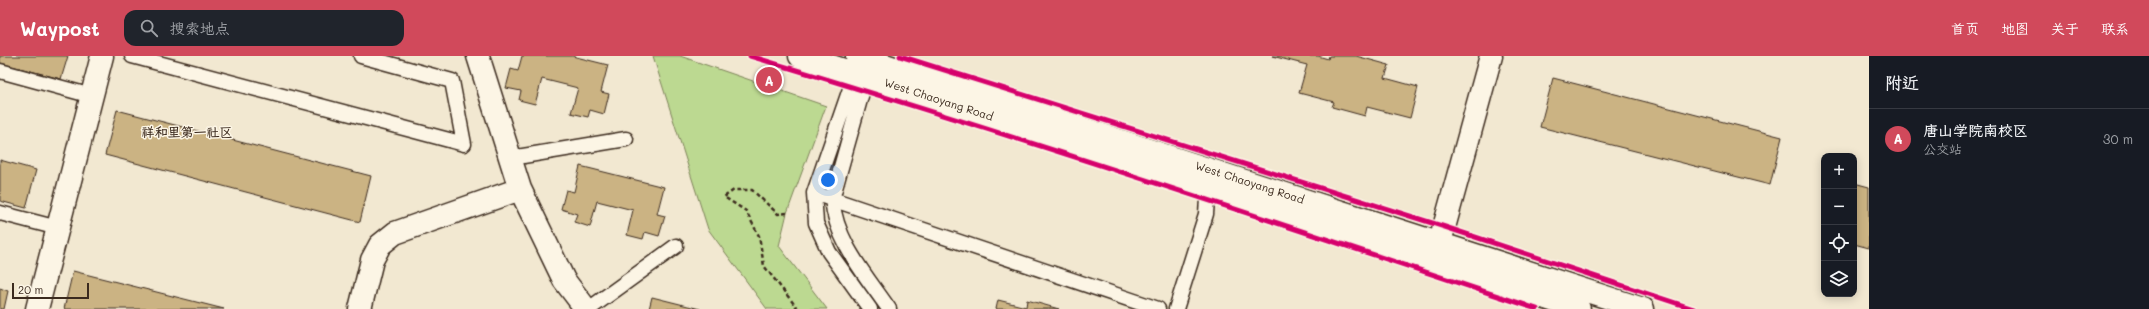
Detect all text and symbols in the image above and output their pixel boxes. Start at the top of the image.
search box [124,10,404,46]
text: Waypost [20,16,100,41]
icon: search [138,17,160,39]
text: 搜索地点 [170,18,230,38]
text: 首页 [1951,19,1979,38]
text: 地图 [2001,19,2029,38]
text: 关于 [2051,19,2079,38]
text: 联系 [2101,19,2129,38]
pin: A [756,65,782,95]
text: 附近 [1885,71,1919,93]
street label: West Chaoyang Road [883,74,995,124]
text: 唐山学院南校区 [1923,120,2028,140]
district label: 祥和里第一社区 [141,123,233,140]
text: A [1893,130,1903,147]
text: 30 m [2103,130,2133,147]
text: 公交站 [1923,140,1962,157]
map controls [1821,153,1857,297]
button: + [1821,153,1857,189]
street label: West Chaoyang Road [1194,157,1306,207]
your location [818,170,838,190]
button: − [1821,189,1857,225]
button: locate [1821,225,1857,261]
button: layers [1821,261,1857,297]
scale bar [12,281,89,300]
text: 20 m [18,282,43,297]

